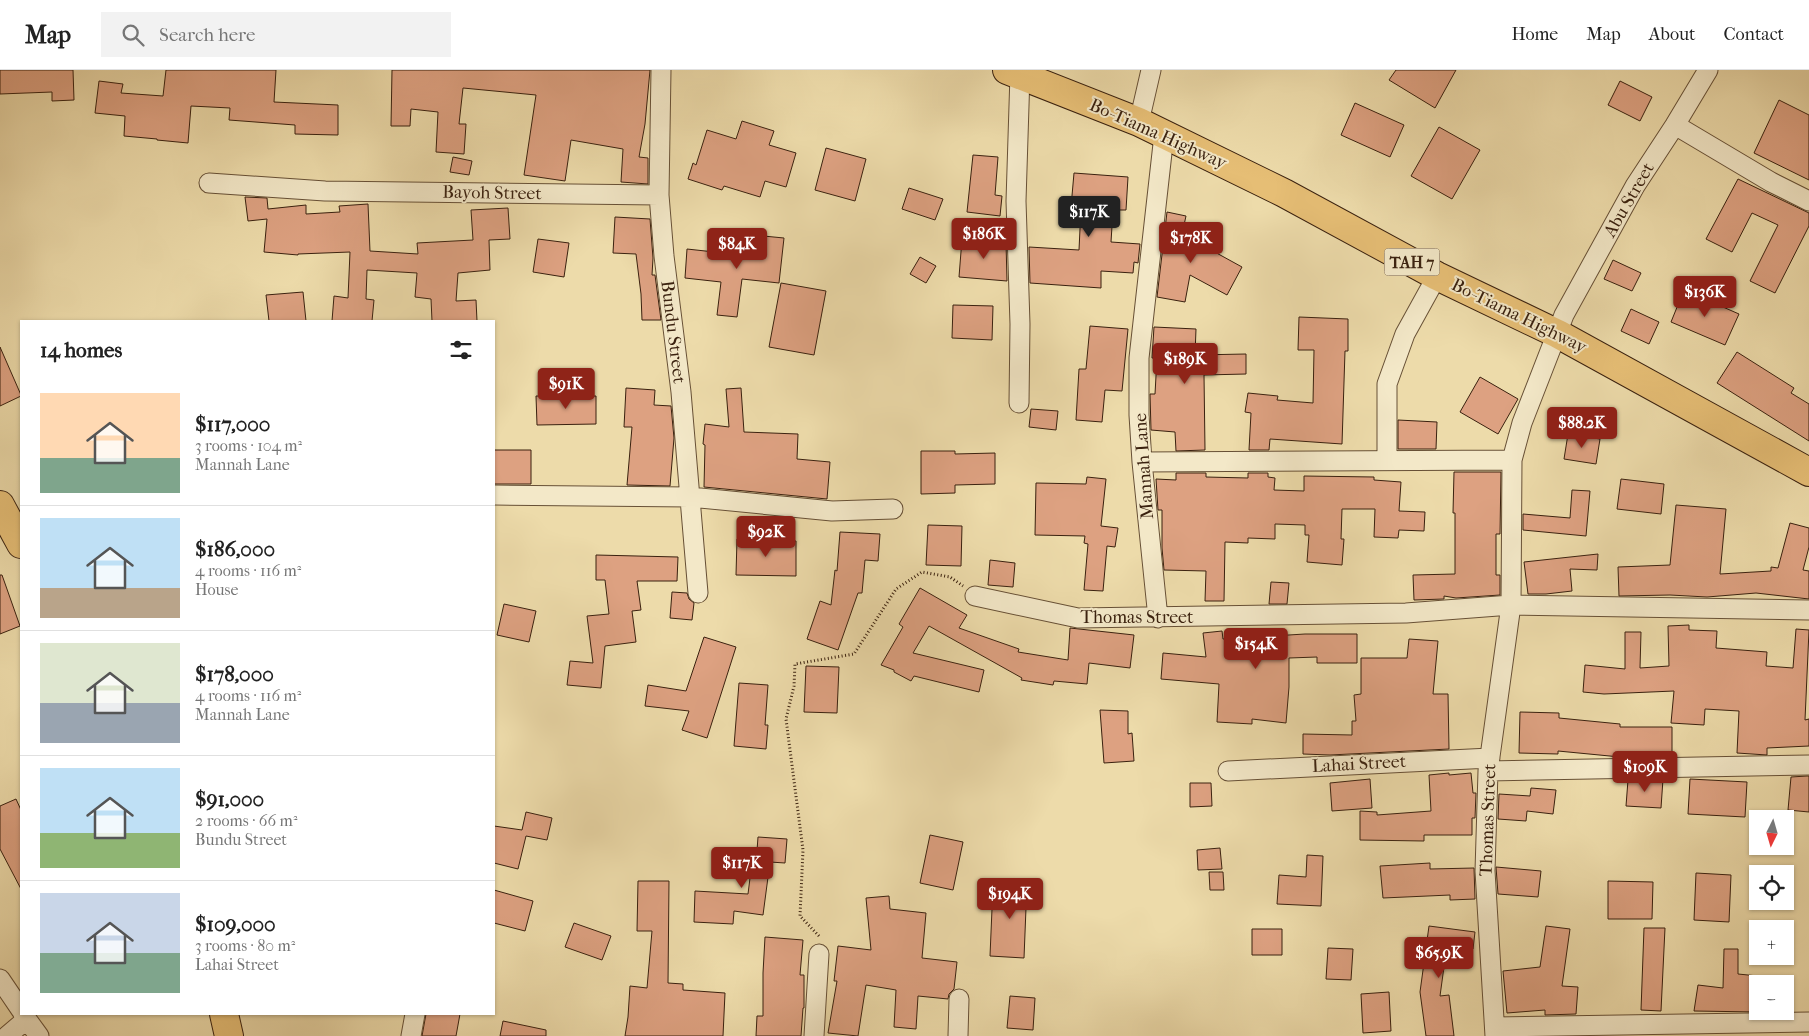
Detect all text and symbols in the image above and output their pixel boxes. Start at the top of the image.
search box [101,12,451,57]
text: Map [25,21,71,49]
icon: search [119,21,147,49]
text: Search here [159,24,255,46]
text: Home [1511,24,1558,45]
text: Map [1586,24,1621,45]
text: About [1649,24,1695,45]
text: Contact [1723,24,1784,45]
street label: Bo-Tiama Highway [1086,94,1231,174]
street label: Abu Street [1599,159,1659,242]
street label: Bayoh Street [442,182,542,204]
pin: $117K [1054,196,1124,238]
text: $117K [1069,202,1109,221]
pin: $186K [949,218,1019,260]
pin: $178K [1156,222,1226,264]
text: $186K [963,224,1005,243]
pin: $84K [707,228,767,270]
text: $178K [1170,228,1212,247]
text: $84K [718,234,756,253]
road number: TAH 7 [1384,248,1440,276]
street label: Bo-Tiama Highway [1448,274,1591,358]
pin: $136K [1670,276,1740,318]
street label: Bundu Street [656,279,690,385]
text: $136K [1684,282,1726,301]
icon: filters [447,336,475,364]
text: 14 homes [40,338,122,362]
pin: $189K [1150,342,1220,385]
text: $189K [1164,349,1206,368]
pin: $91K [536,368,596,410]
text: $91K [549,374,583,393]
pin: $88.2K [1541,406,1623,449]
text: $117,000 [195,412,270,436]
street label: Mannah Lane [1130,412,1158,520]
icon: home [80,413,140,473]
text: $88.2K [1558,413,1606,432]
text: 3 rooms · 104 m² [195,436,302,455]
text: Mannah Lane [195,455,290,474]
pin: $92K [736,516,796,558]
text: $92K [747,522,785,541]
text: $186,000 [195,537,275,561]
icon: home [80,538,140,598]
text: 4 rooms · 116 m² [195,561,301,580]
text: House [195,580,238,599]
street label: Thomas Street [1081,607,1194,628]
pin: $154K [1221,628,1291,670]
text: $154K [1235,634,1277,653]
text: $178,000 [195,662,274,686]
icon: home [80,663,140,723]
text: 4 rooms · 116 m² [195,686,301,705]
text: Mannah Lane [195,705,290,724]
pin: $109K [1610,750,1680,793]
street label: Lahai Street [1311,751,1407,777]
text: $109K [1623,757,1667,776]
street label: Thomas Street [1476,763,1500,877]
text: $91,000 [195,787,264,811]
icon: home [80,788,140,848]
north arrow [1749,810,1794,855]
map controls [1749,810,1794,1020]
text: 2 rooms · 66 m² [195,811,297,830]
text: Bundu Street [195,830,287,849]
pin: $117K [707,846,777,889]
text: $117K [722,853,762,872]
button: locate [1749,865,1794,910]
pin: $194K [975,878,1045,920]
text: $194K [988,884,1032,903]
text: $109,000 [195,912,276,936]
icon: home [80,913,140,973]
button: + [1749,920,1794,965]
text: 3 rooms · 80 m² [195,936,295,955]
pin: $65.9K [1398,936,1480,979]
text: $65.9K [1415,943,1463,962]
text: Lahai Street [195,955,279,974]
button: − [1749,975,1794,1020]

